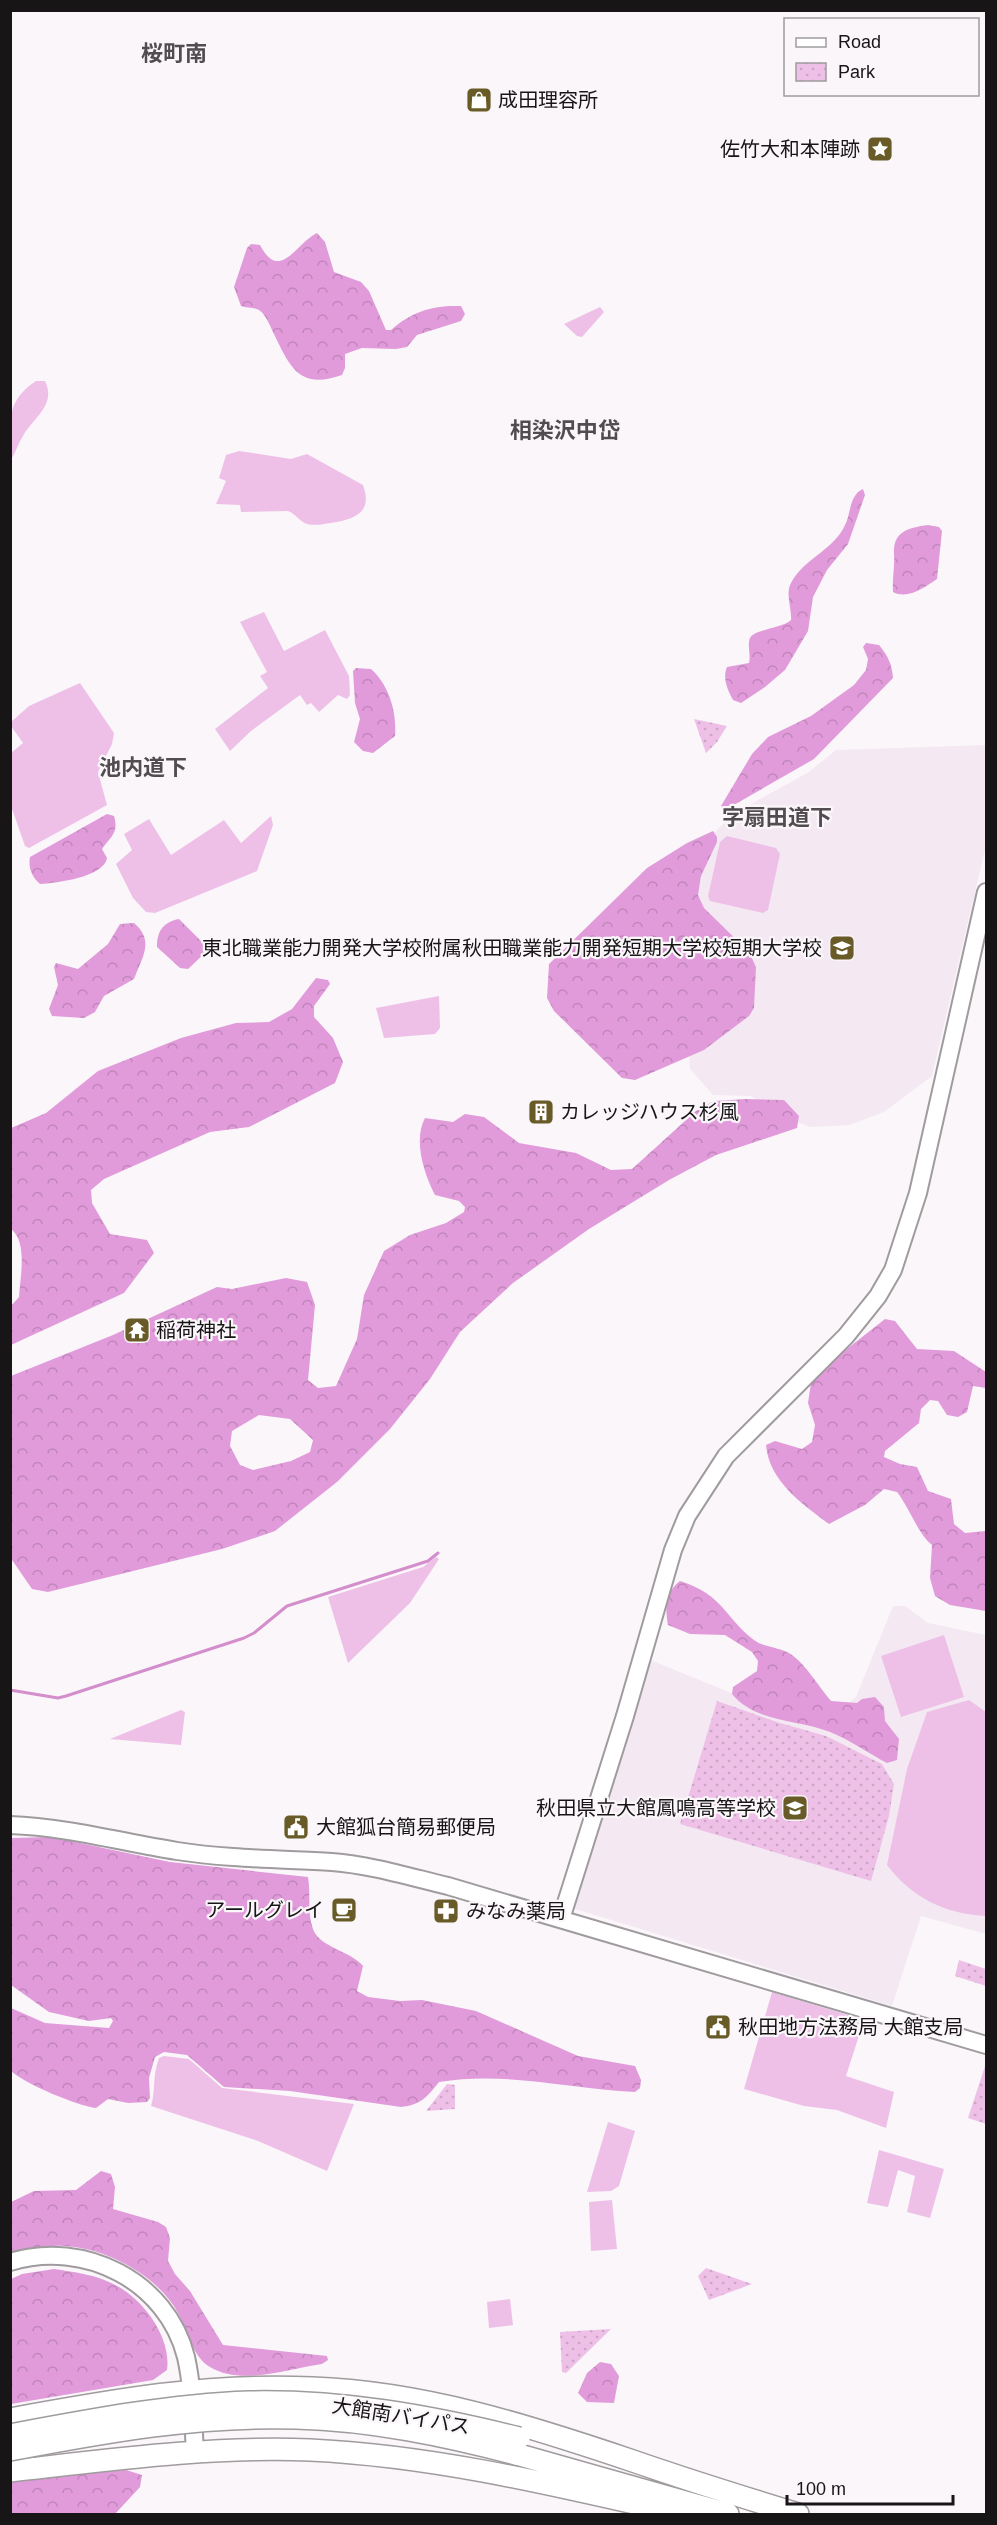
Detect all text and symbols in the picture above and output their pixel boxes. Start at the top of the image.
legend [784,18,979,96]
text: Road [838,32,881,52]
district label: 桜町南 [141,41,207,66]
text: Park [838,62,876,82]
shop icon: 成田理容所 [464,85,494,115]
place label: 成田理容所 [498,89,598,111]
place icon: 佐竹大和本陣跡 [865,134,895,164]
place label: 佐竹大和本陣跡 [720,138,860,160]
district label: 相染沢中岱 [510,418,620,443]
district label: 池内道下 [99,755,187,780]
district label: 字扇田道下 [722,805,832,830]
school or university icon: 東北職業能力開発大学校附属秋田職業能力開発短期大学校短期大学校 [827,933,857,963]
place label: 東北職業能力開発大学校附属秋田職業能力開発短期大学校短期大学校 [202,937,822,959]
building icon: カレッジハウス杉風 [526,1097,556,1127]
place label: カレッジハウス杉風 [560,1101,739,1123]
temple icon: 稲荷神社 [122,1315,152,1345]
place label: 稲荷神社 [156,1319,236,1341]
school or university icon: 秋田県立大館鳳鳴高等学校 [780,1793,810,1823]
place label: 秋田県立大館鳳鳴高等学校 [536,1797,776,1819]
public building icon: 大館狐台簡易郵便局 [281,1812,311,1842]
place label: 大館狐台簡易郵便局 [316,1816,496,1838]
cafe icon: アールグレイ [329,1895,359,1925]
pharmacy icon: みなみ薬局 [431,1896,461,1926]
place label: アールグレイ [205,1899,324,1921]
place label: みなみ薬局 [466,1900,566,1922]
public building icon: 秋田地方法務局 大館支局 [703,2012,733,2042]
place label: 秋田地方法務局 大館支局 [738,2016,964,2038]
street label: 大館南バイパス [330,2394,472,2438]
scale bar [787,2468,954,2506]
text: 100 m [796,2479,846,2499]

